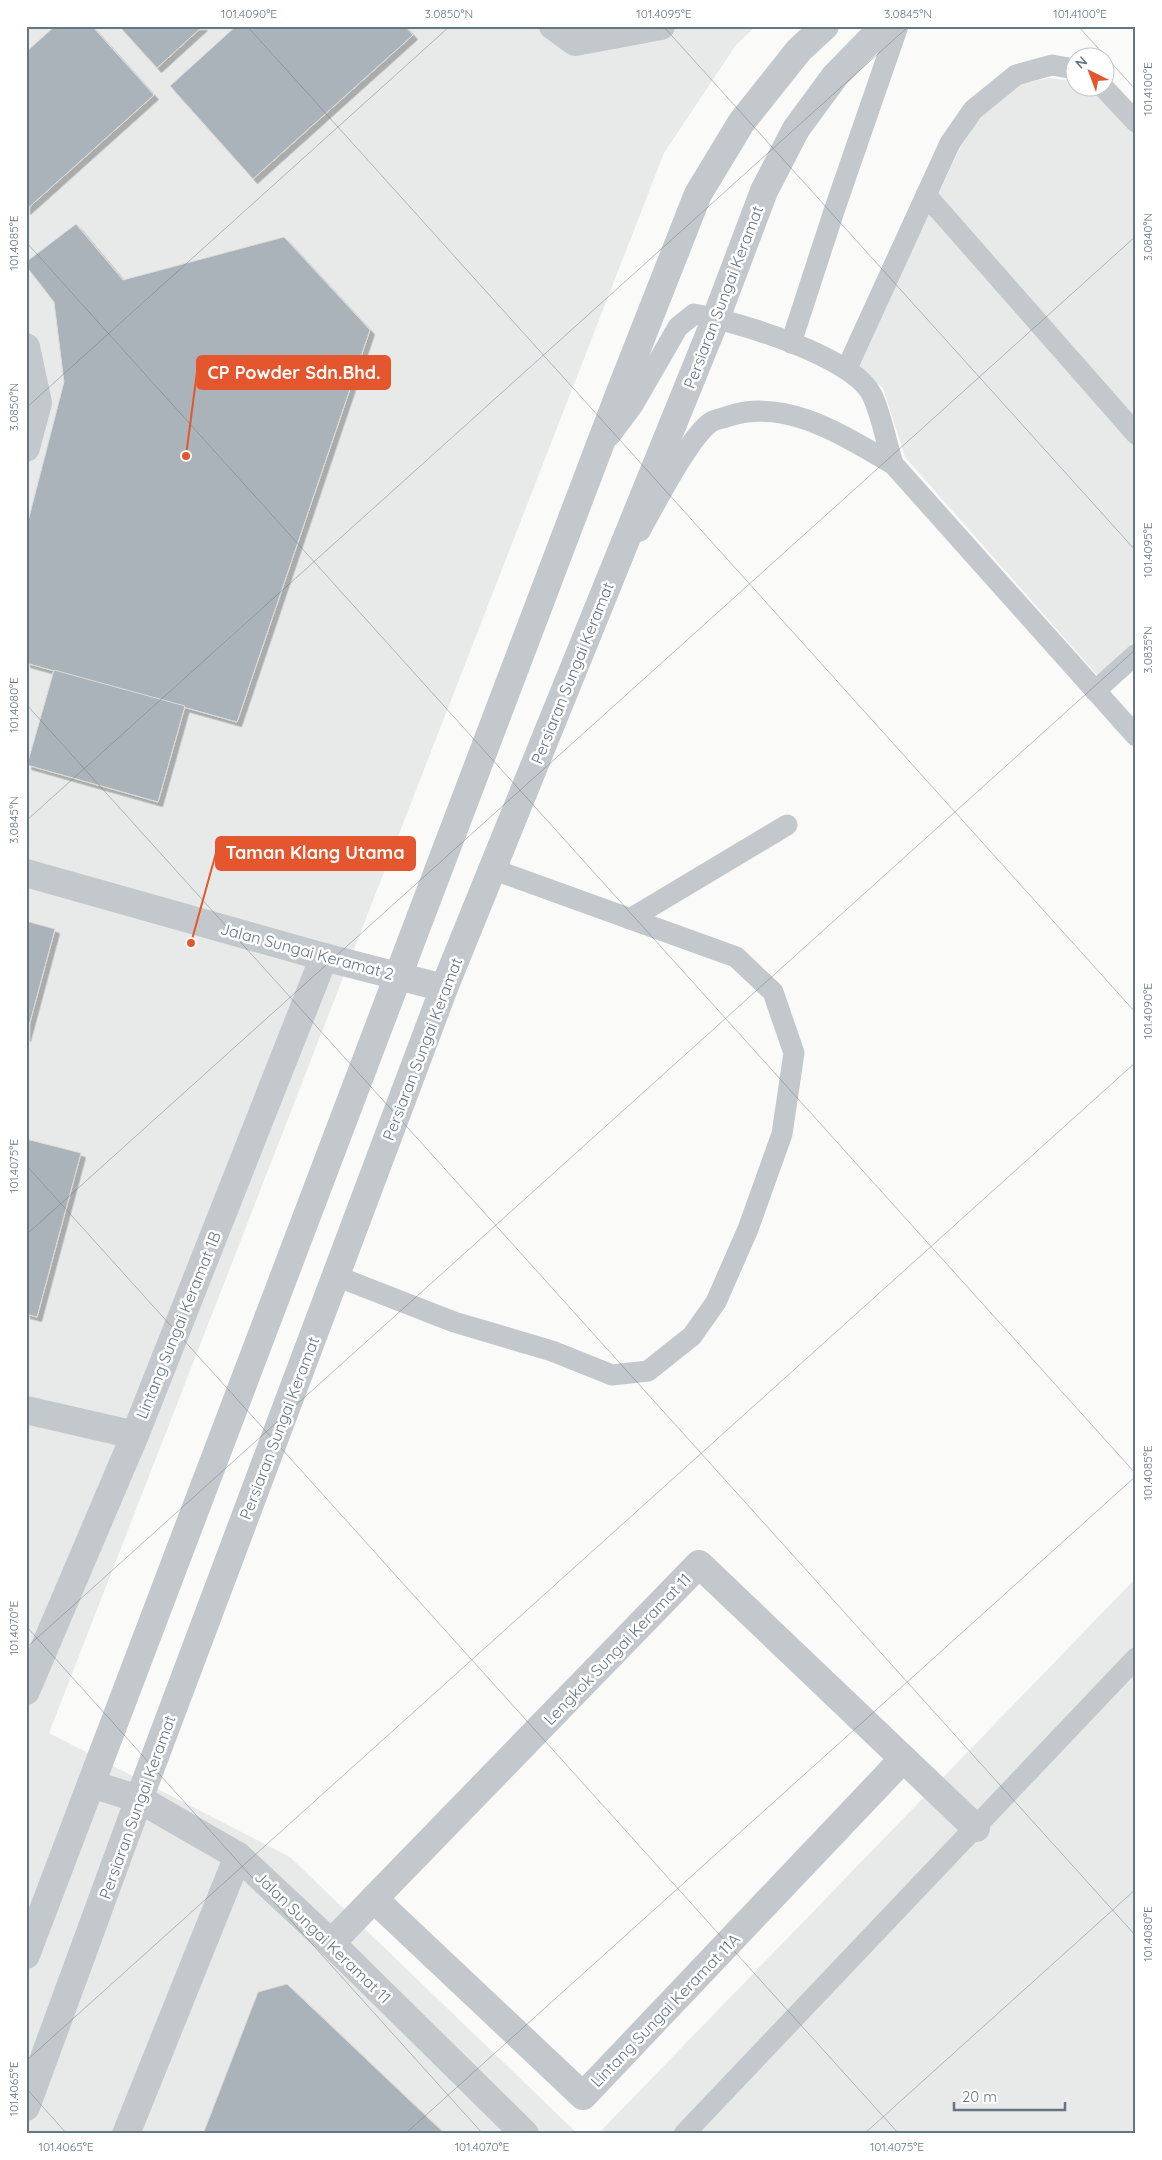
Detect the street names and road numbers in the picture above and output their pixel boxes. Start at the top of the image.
street label: Persiaran Sungai Keramat [679,203,767,391]
street label: Persiaran Sungai Keramat [526,579,618,767]
street label: Jalan Sungai Keramat 2 [218,918,396,984]
street label: Persiaran Sungai Keramat [378,955,466,1143]
street label: Lintang Sungai Keramat 1B [131,1228,225,1422]
street label: Persiaran Sungai Keramat [235,1334,323,1522]
street label: Lengkok Sungai Keramat 11 [539,1569,695,1729]
street label: Persiaran Sungai Keramat [94,1712,180,1902]
street label: Jalan Sungai Keramat 11 [251,1867,395,2007]
street label: Lintang Sungai Keramat 11A [586,1929,744,2091]

